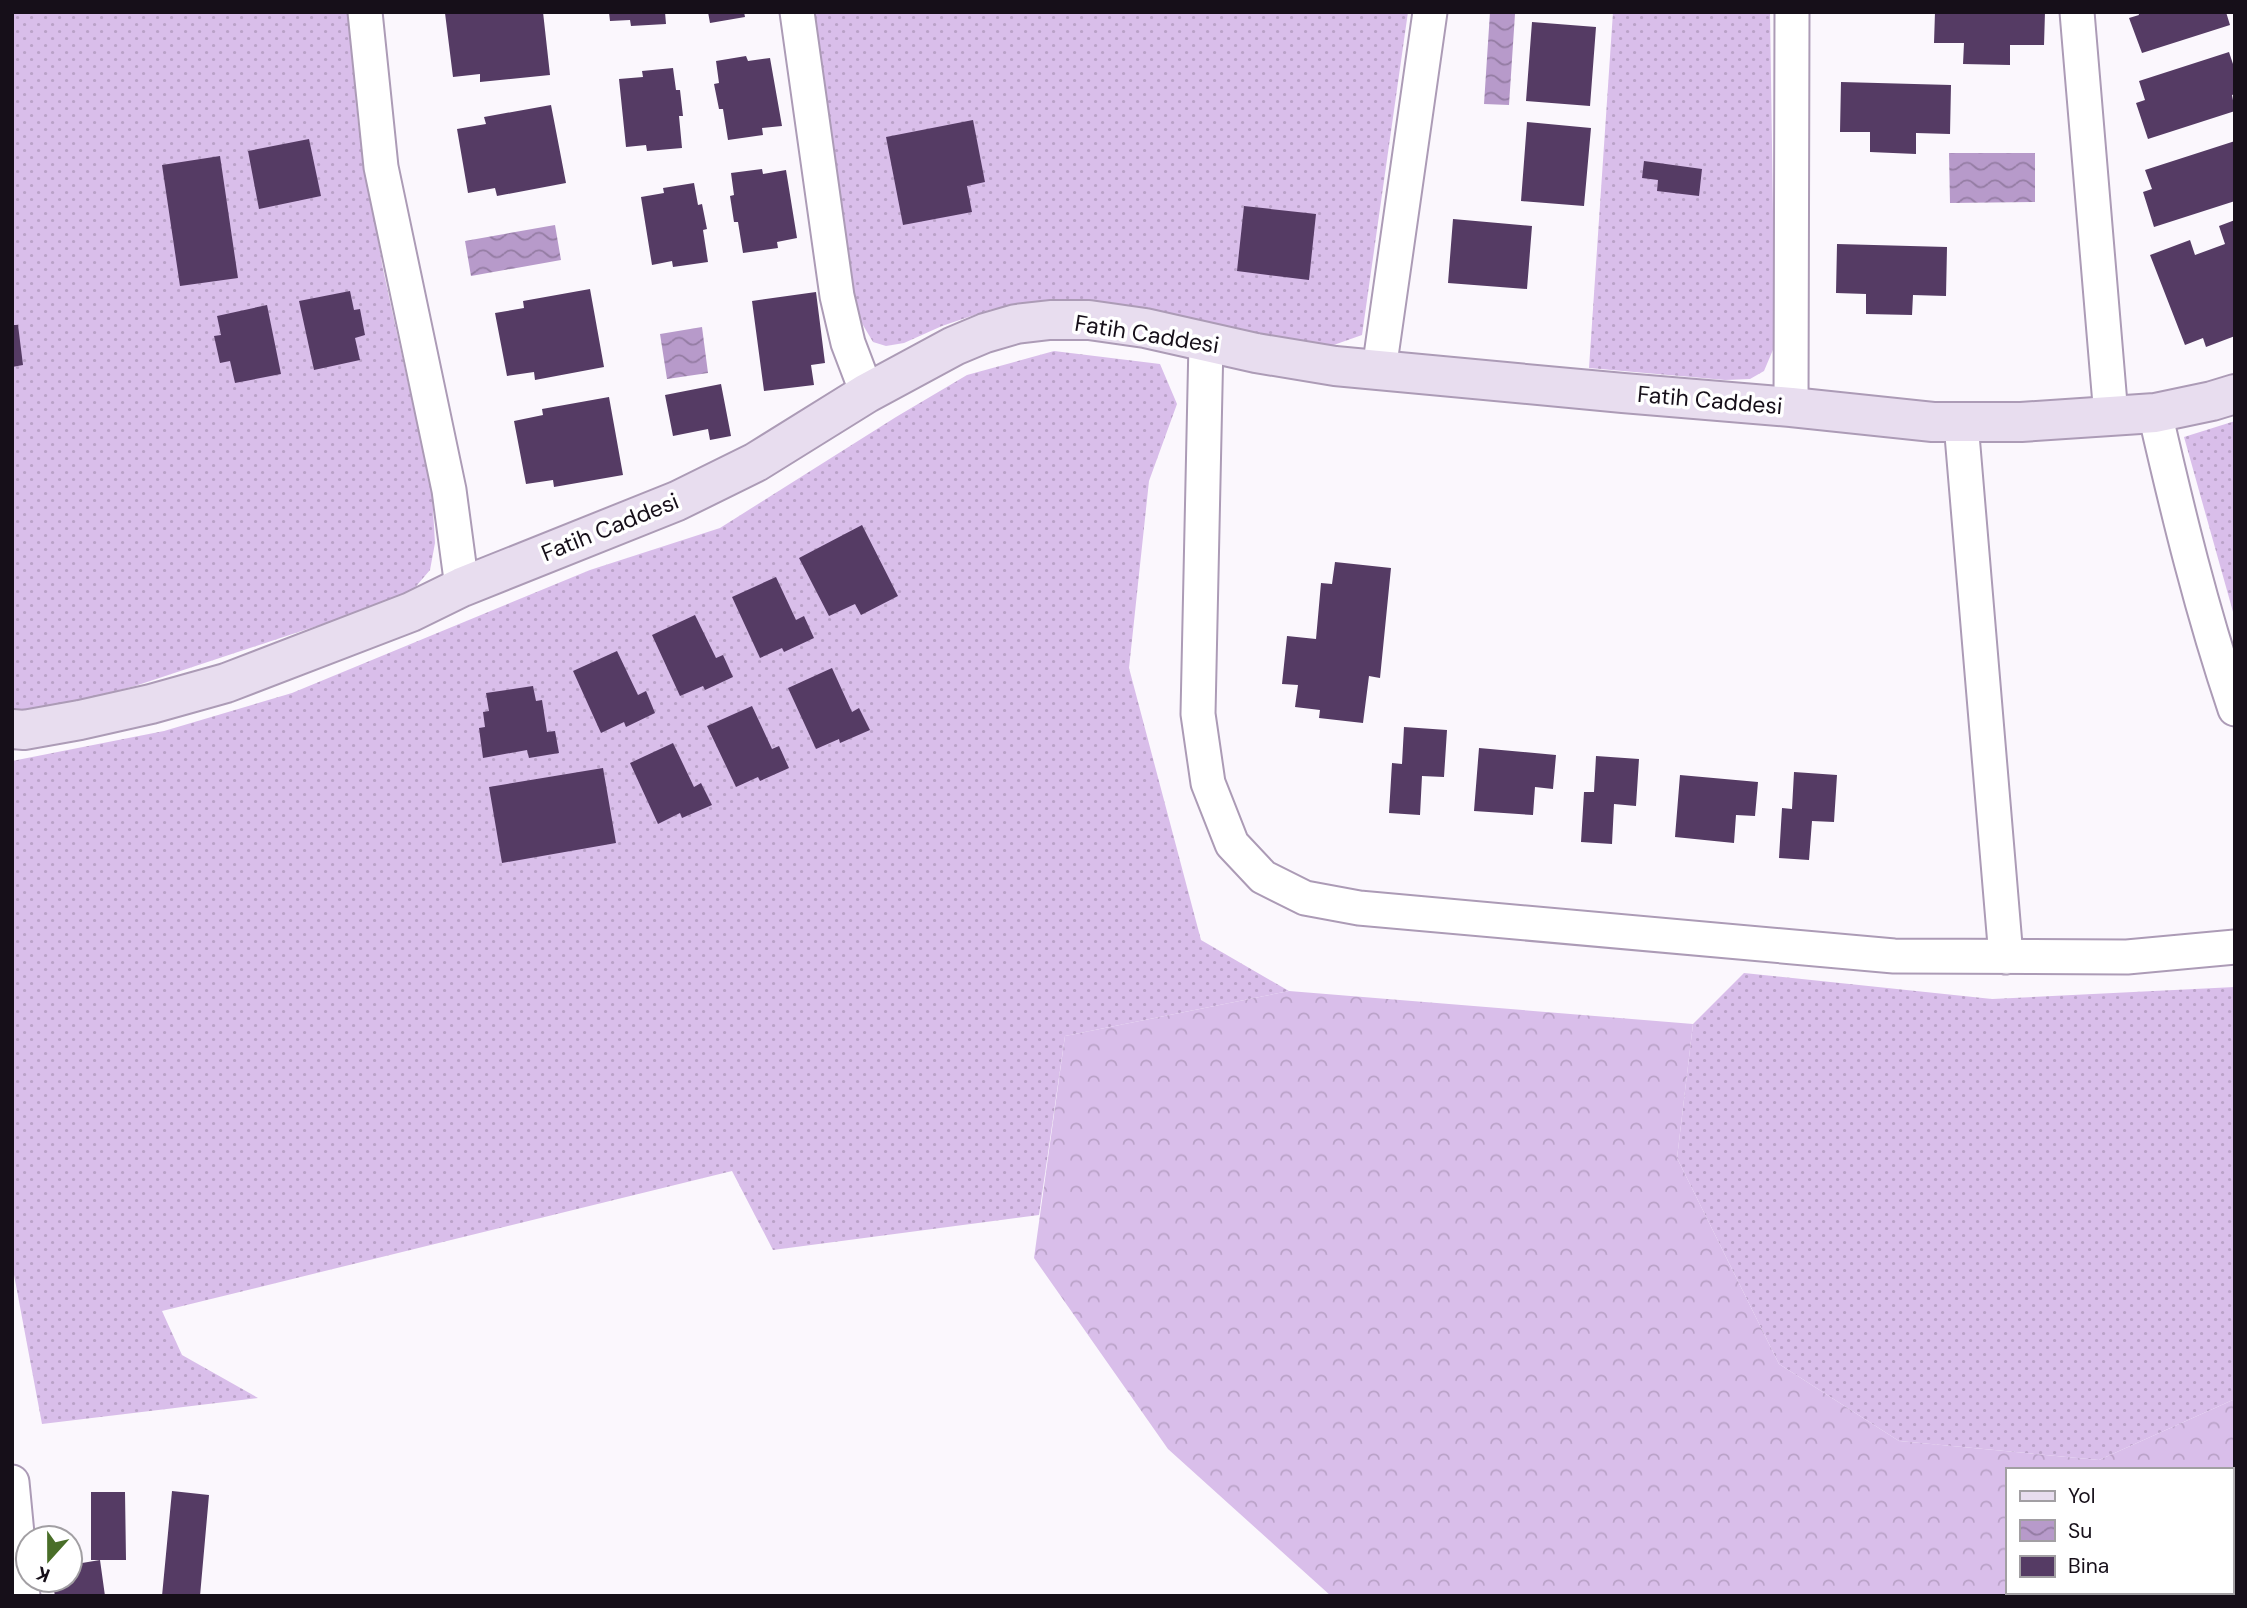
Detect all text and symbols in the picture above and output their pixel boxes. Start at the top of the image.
street label: Fatih Caddesi [1073,308,1221,360]
street label: Fatih Caddesi [1636,379,1784,421]
street label: Fatih Caddesi [537,486,683,568]
legend [2006,1468,2233,1594]
text: Yol [2068,1482,2096,1510]
text: Su [2068,1517,2092,1545]
north arrow [14,1524,84,1594]
text: Bina [2068,1552,2109,1580]
text: K [33,1561,53,1588]

